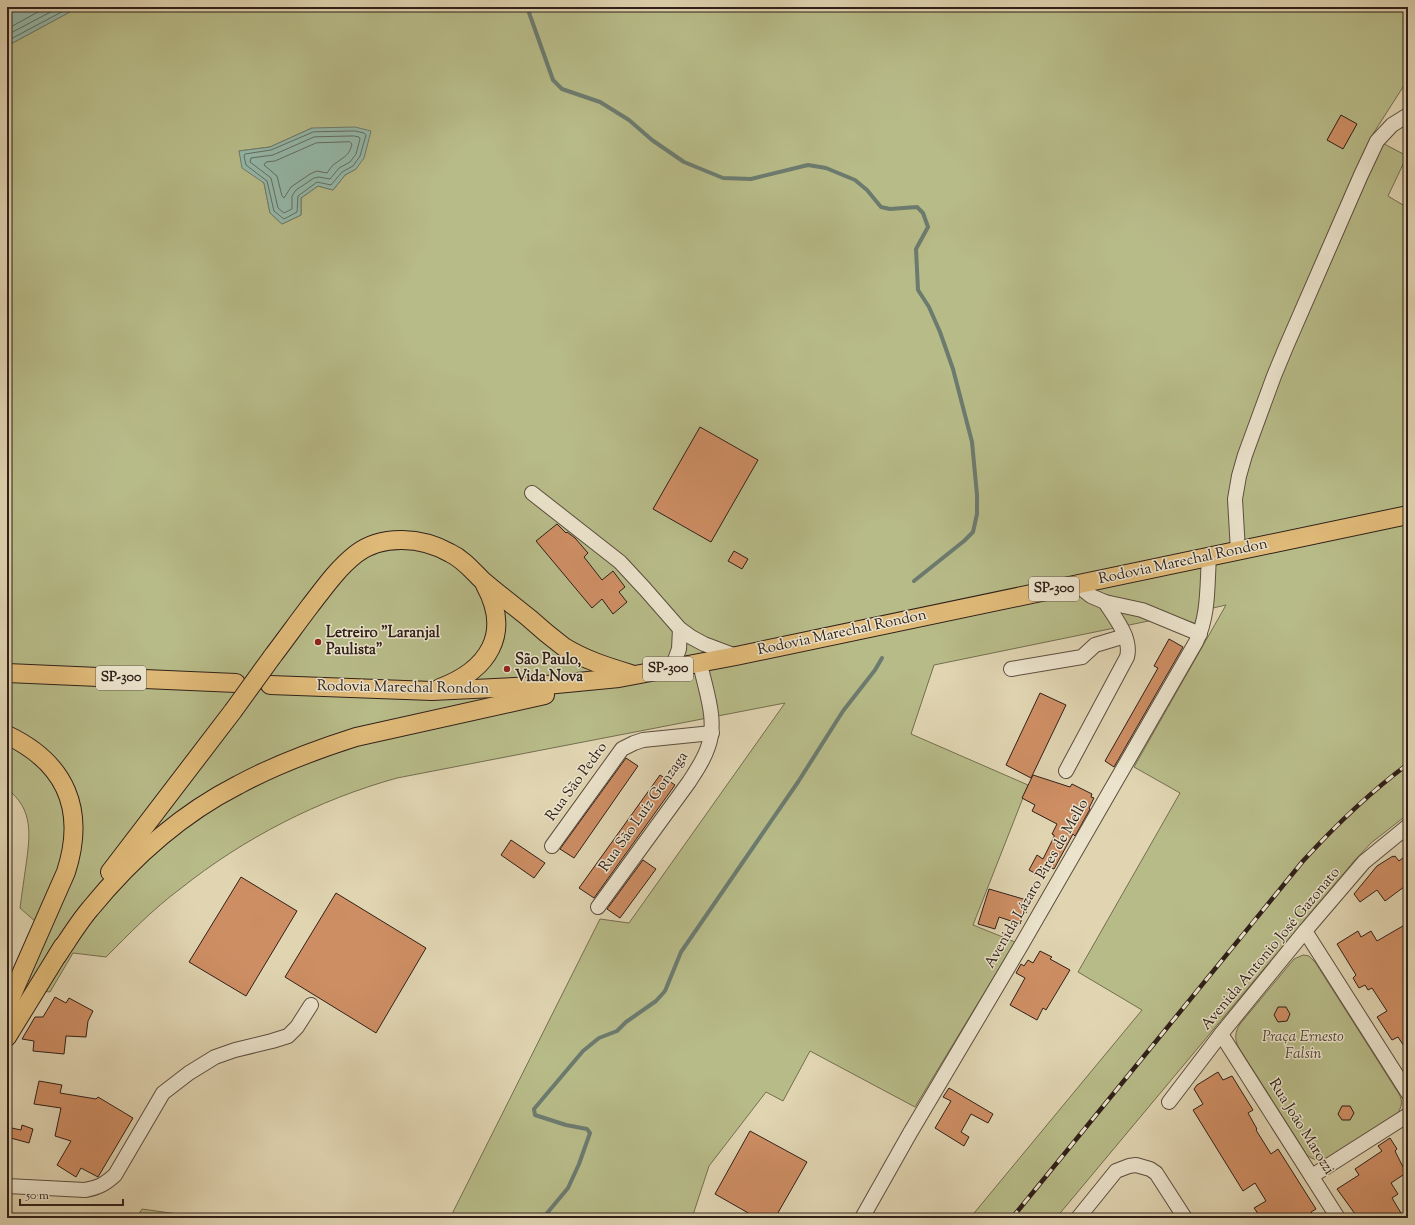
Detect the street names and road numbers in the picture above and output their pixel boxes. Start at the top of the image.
street label: Rodovia Marechal Rondon [1096,534,1270,590]
road number: SP-300 [1029,577,1079,601]
street label: Rodovia Marechal Rondon [755,605,929,661]
road number: SP-300 [643,657,693,681]
road number: SP-300 [96,666,146,690]
street label: Rodovia Marechal Rondon [317,676,490,700]
street label: Rua São Pedro [541,738,613,826]
street label: Rua São Luiz Gonzaga [594,747,694,877]
street label: Avenida Lázaro Pires de Mello [980,795,1094,973]
street label: Avenida Antonio José Gazonato [1197,863,1345,1035]
street label: Rua João Marozzi [1263,1075,1339,1179]

